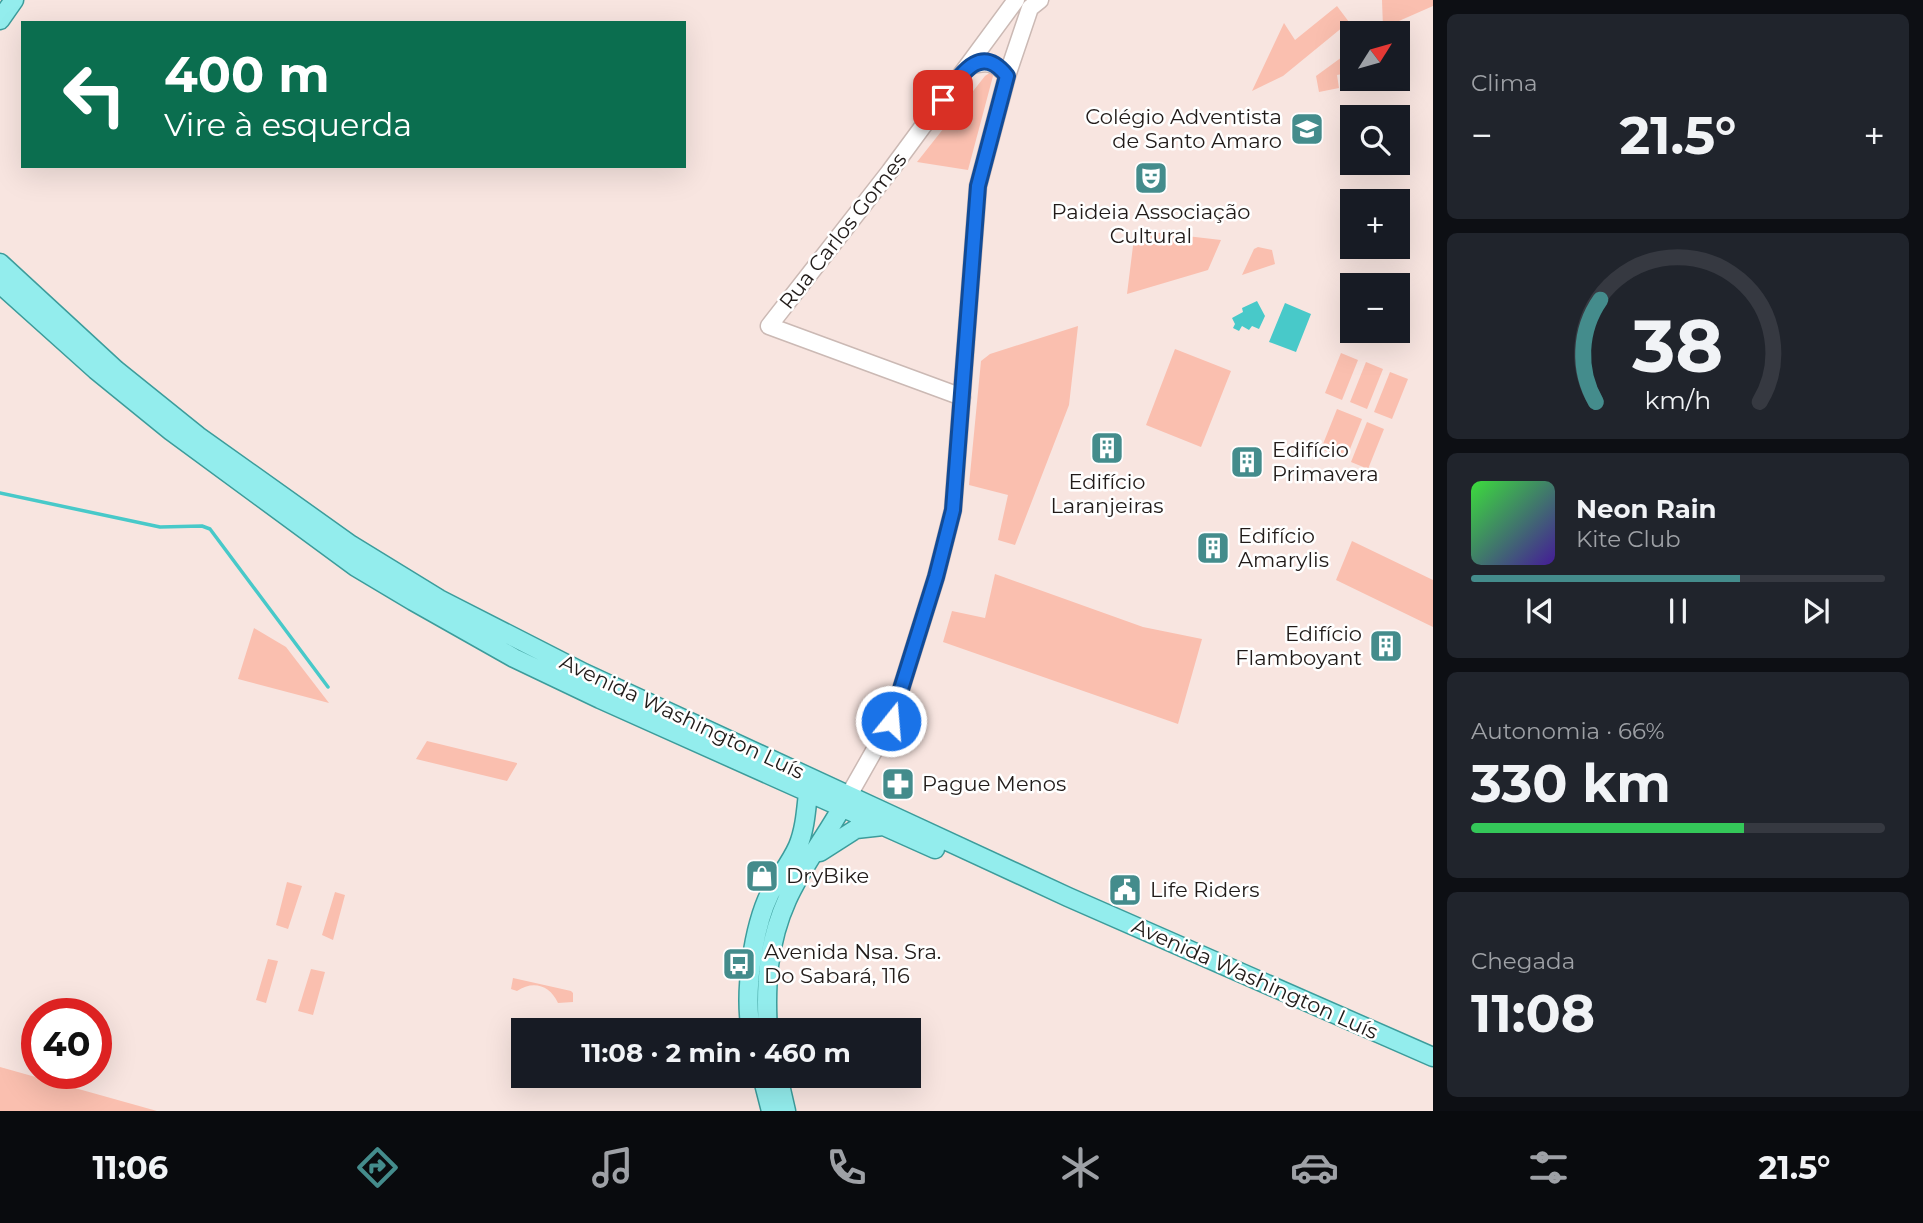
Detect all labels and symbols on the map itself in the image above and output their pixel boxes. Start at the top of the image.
north arrow [1340,21,1410,91]
pin [913,70,973,130]
place label: Colégio Adventista de Santo Amaro [1085,104,1282,153]
school or university icon: Colégio Adventista de Santo Amaro [1288,110,1326,148]
street label: Rua Carlos Gomes [774,147,911,314]
theatre icon: Paideia Associação Cultural [1132,159,1170,197]
place label: Paideia Associação Cultural [1052,199,1250,248]
building icon: Edifício Laranjeiras [1088,429,1126,467]
place label: Edifício Primavera [1272,437,1379,486]
building icon: Edifício Primavera [1228,443,1266,481]
place label: Edifício Laranjeiras [1050,469,1164,518]
place label: Edifício Amarylis [1238,523,1329,572]
building icon: Edifício Amarylis [1194,529,1232,567]
place label: Edifício Flamboyant [1235,621,1362,670]
building icon: Edifício Flamboyant [1367,627,1405,665]
street label: Avenida Washington Luís [556,649,808,784]
position arrow [854,684,928,758]
pharmacy icon: Pague Menos [879,765,917,803]
place label: Pague Menos [922,771,1066,796]
shop icon: DryBike [743,857,781,895]
place label: DryBike [786,863,869,888]
public building icon: Life Riders [1106,871,1144,909]
place label: Life Riders [1150,877,1260,902]
street label: Avenida Washington Luís [1128,913,1382,1044]
place label: Avenida Nsa. Sra. Do Sabará, 116 [764,939,941,988]
bus stop icon: Avenida Nsa. Sra. Do Sabará, 116 [720,945,758,983]
speed limit sign: 40 [21,998,112,1089]

